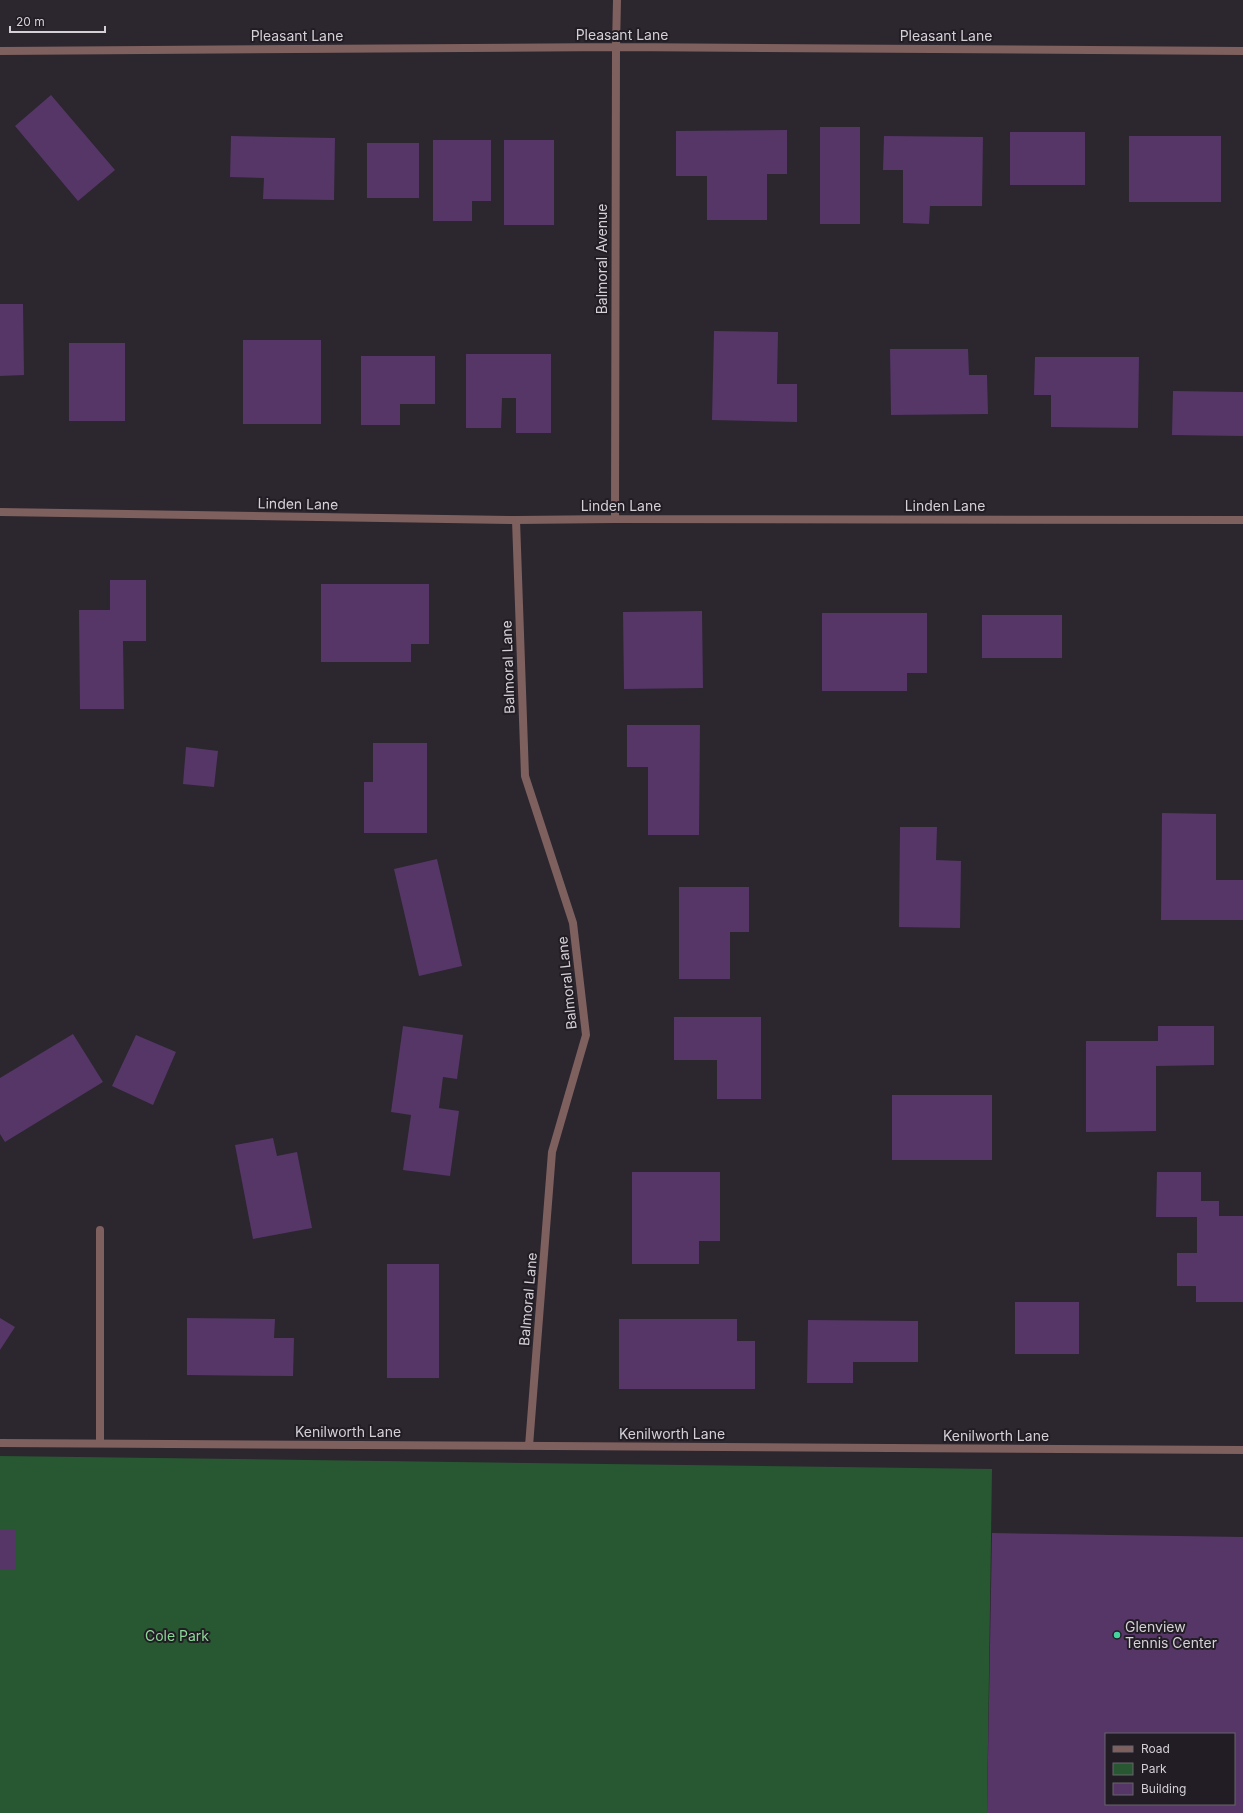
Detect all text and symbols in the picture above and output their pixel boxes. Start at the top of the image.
scale bar [10,8,105,34]
text: 20 m [16,14,45,29]
street label: Pleasant Lane [576,26,668,43]
street label: Pleasant Lane [251,27,343,44]
street label: Pleasant Lane [900,27,992,44]
street label: Balmoral Avenue [593,204,610,314]
street label: Linden Lane [257,494,339,513]
street label: Linden Lane [581,497,661,514]
street label: Linden Lane [905,497,985,514]
street label: Balmoral Lane [497,620,518,714]
street label: Balmoral Lane [553,936,580,1031]
street label: Balmoral Lane [515,1252,540,1346]
street label: Kenilworth Lane [295,1423,401,1440]
street label: Kenilworth Lane [619,1425,725,1442]
street label: Kenilworth Lane [943,1427,1049,1444]
place label: Glenview Tennis Center [1125,1618,1217,1651]
park label: Cole Park [145,1627,209,1644]
marker: Glenview Tennis Center [1112,1630,1122,1640]
legend [1105,1733,1235,1805]
text: Road [1141,1741,1170,1756]
text: Park [1141,1761,1167,1776]
text: Building [1141,1781,1186,1796]

